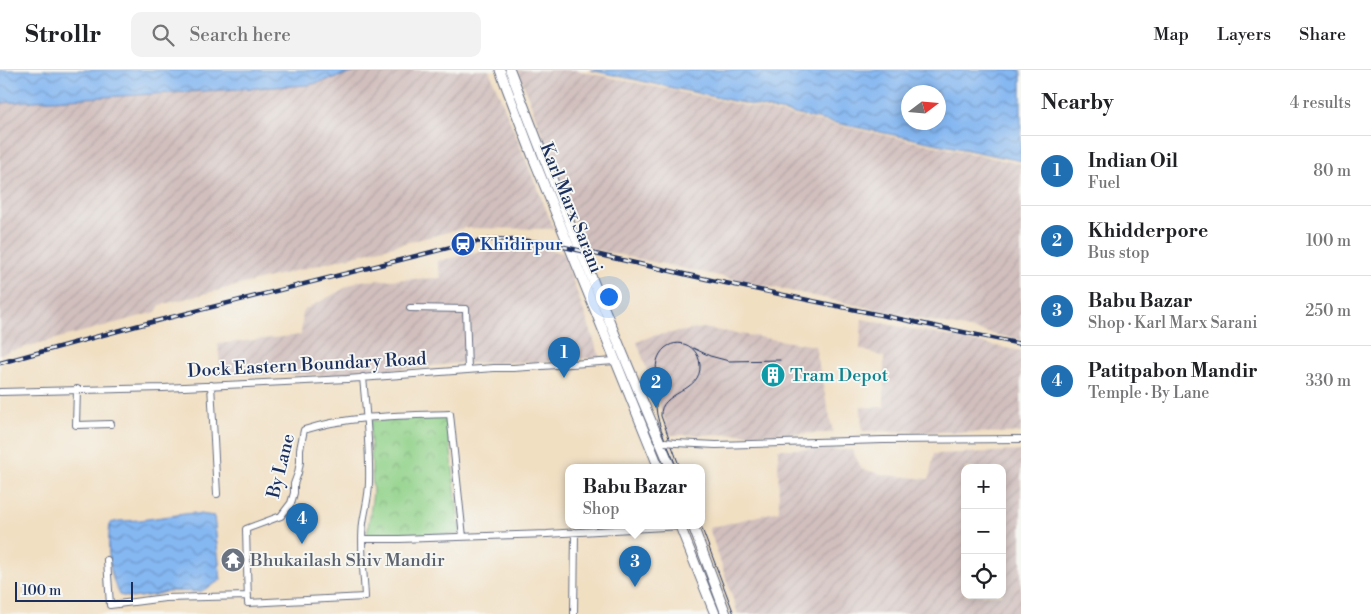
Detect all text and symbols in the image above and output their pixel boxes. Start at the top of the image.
search box [131,12,481,57]
text: Strollr [25,20,101,50]
icon: search [149,21,177,49]
text: Search here [189,23,291,47]
text: Map [1154,23,1189,46]
text: Layers [1217,23,1271,46]
text: Share [1299,23,1346,46]
north arrow [901,85,946,130]
text: Nearby [1041,90,1114,116]
text: 4 results [1290,93,1351,113]
street label: Karl Marx Sarani [534,139,608,277]
text: Indian Oil [1088,149,1178,173]
text: 1 [1053,161,1061,181]
text: 80 m [1313,161,1351,181]
text: Fuel [1088,173,1120,193]
text: Khidderpore [1088,219,1208,243]
station icon: Khidirpur [450,231,476,257]
text: 2 [1052,231,1062,251]
text: 100 m [1306,231,1351,251]
place label: Khidirpur [480,233,563,256]
text: Bus stop [1088,243,1150,263]
your location [596,284,622,310]
text: Babu Bazar [1088,289,1193,313]
text: 3 [1052,301,1062,321]
text: 250 m [1305,301,1351,321]
text: Shop · Karl Marx Sarani [1088,313,1257,333]
pin: 1 [548,337,580,378]
street label: Dock Eastern Boundary Road [187,347,428,383]
text: Patitpabon Mandir [1088,359,1258,383]
building icon: Tram Depot [760,362,786,388]
place label: Tram Depot [790,364,889,387]
pin: 2 [640,367,672,408]
text: 4 [1052,371,1062,391]
text: 330 m [1305,371,1351,391]
text: Temple · By Lane [1088,383,1209,403]
street label: By Lane [262,431,300,502]
popup [565,464,705,529]
map controls [961,464,1006,599]
button: + [961,464,1006,509]
text: Babu Bazar [583,475,687,499]
text: Shop [583,499,620,519]
pin: 4 [286,503,318,544]
button: − [961,509,1006,554]
pin: 3 [619,546,651,587]
temple icon: Bhukailash Shiv Mandir [220,547,246,573]
place label: Bhukailash Shiv Mandir [249,549,445,572]
button: locate [961,554,1006,599]
scale bar [15,579,132,602]
text: 100 m [22,582,61,600]

